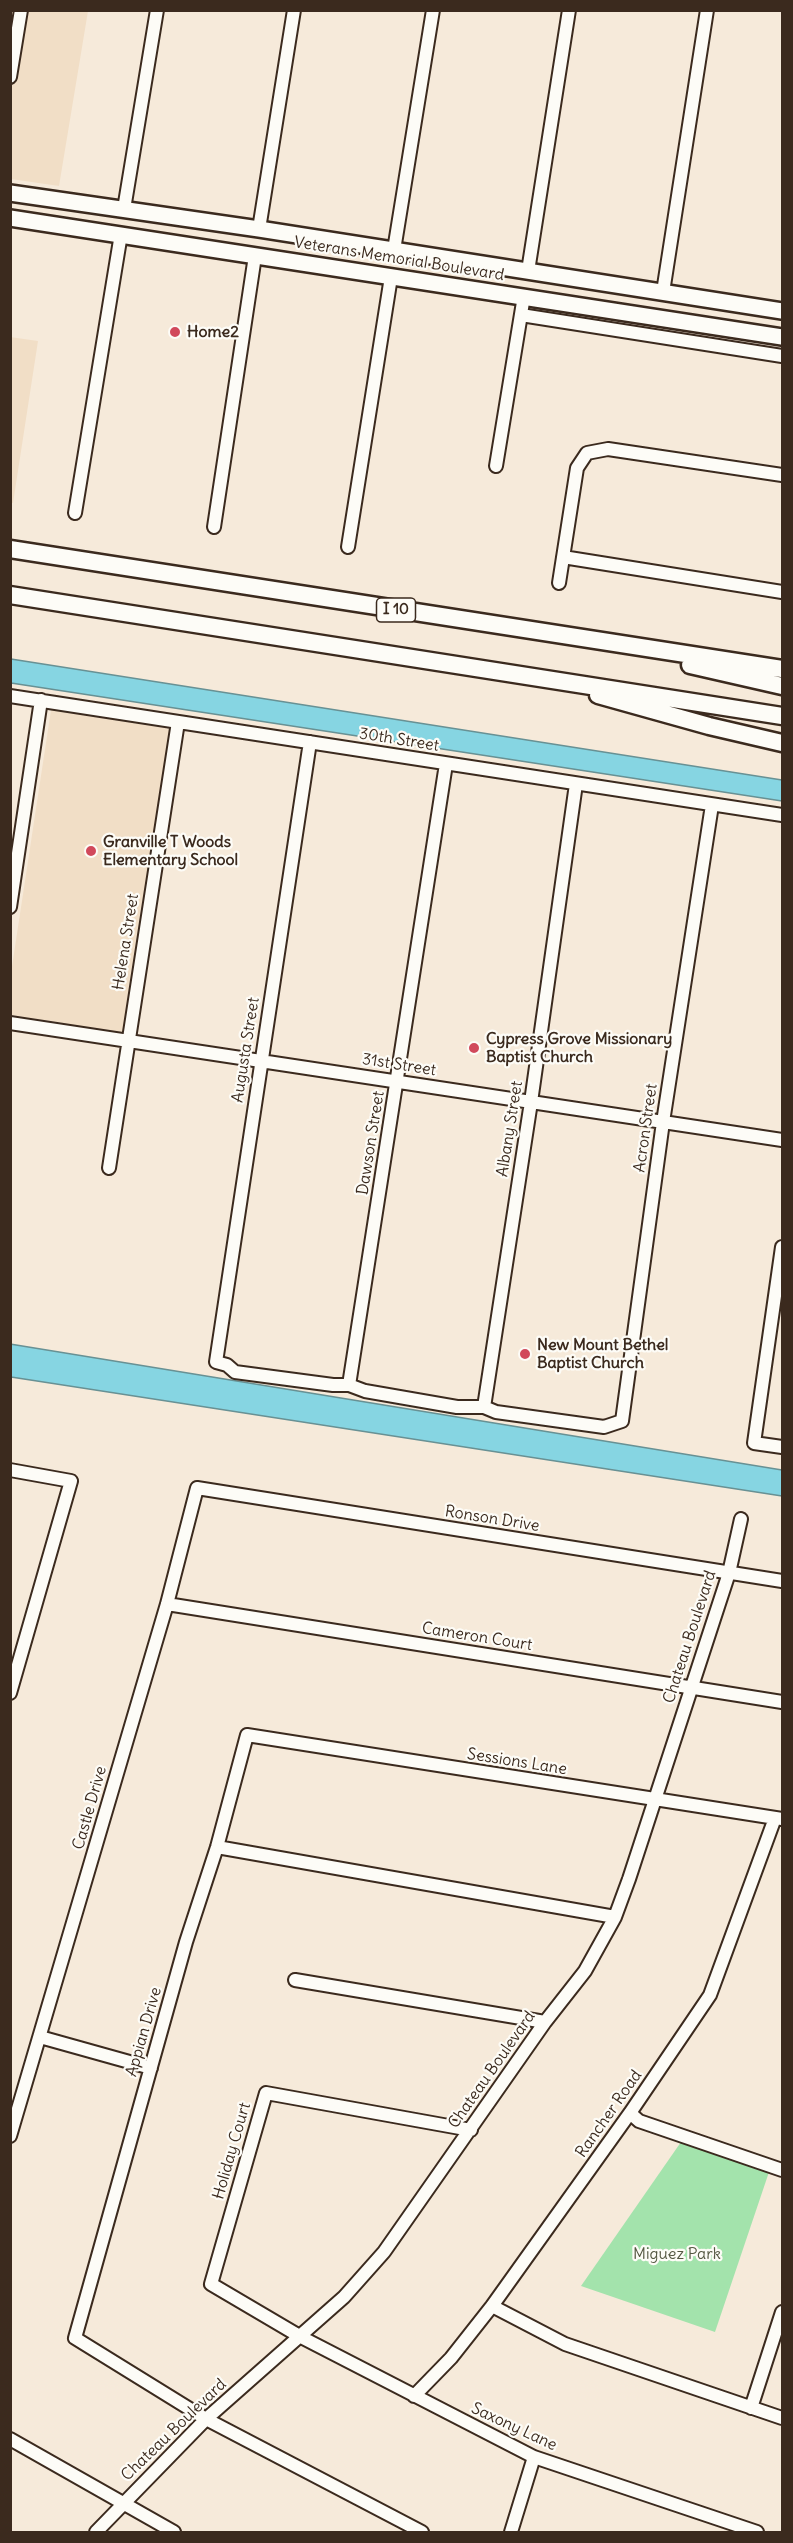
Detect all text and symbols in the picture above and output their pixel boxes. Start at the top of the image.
street label: Veterans Memorial Boulevard [293,233,505,285]
place label: Home2 [187,322,239,342]
marker: Home2 [168,325,182,339]
road number: I 10 [376,598,416,622]
street label: 30th Street [358,724,440,756]
place label: Granville T Woods Elementary School [103,832,238,870]
marker: Granville T Woods Elementary School [84,844,98,858]
street label: Helena Street [109,893,143,991]
street label: Augusta Street [228,996,264,1104]
place label: Cypress Grove Missionary Baptist Church [486,1029,672,1067]
marker: Cypress Grove Missionary Baptist Church [467,1041,481,1055]
street label: 31st Street [361,1050,437,1080]
street label: Albany Street [493,1080,527,1178]
street label: Acron Street [630,1082,662,1174]
street label: Dawson Street [353,1090,389,1196]
place label: New Mount Bethel Baptist Church [537,1335,668,1373]
marker: New Mount Bethel Baptist Church [518,1347,532,1361]
street label: Ronson Drive [443,1502,541,1536]
street label: Chateau Boulevard [659,1568,721,1706]
street label: Cameron Court [421,1619,533,1655]
street label: Sessions Lane [466,1745,568,1779]
street label: Castle Drive [69,1764,111,1852]
street label: Appian Drive [122,1985,166,2079]
street label: Chateau Boulevard [444,2008,540,2132]
street label: Rancher Road [572,2067,646,2161]
street label: Holiday Court [209,2100,255,2202]
park label: Miguez Park [633,2244,721,2264]
street label: Chateau Boulevard [118,2375,230,2485]
street label: Saxony Lane [468,2399,560,2455]

